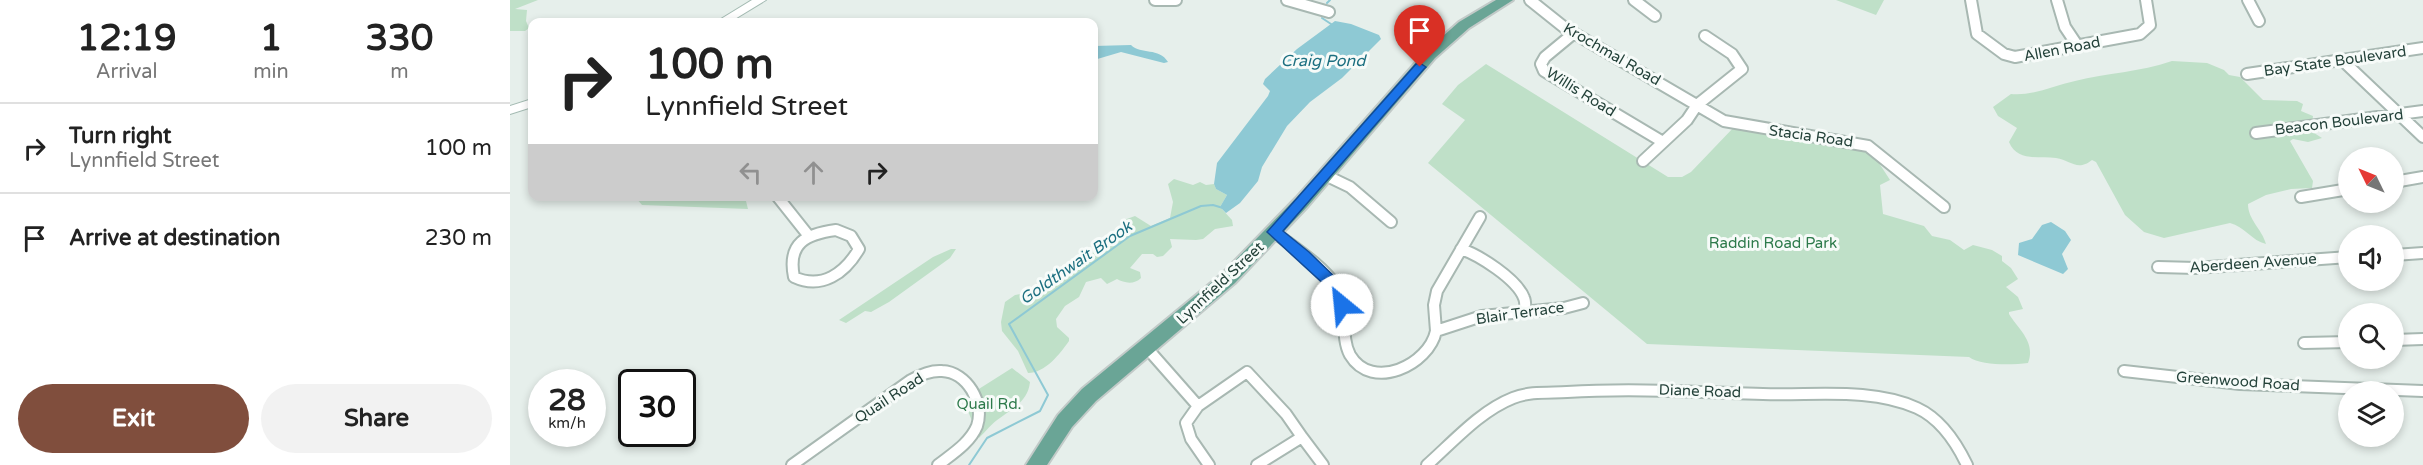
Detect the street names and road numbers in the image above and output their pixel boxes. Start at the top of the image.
street label: Krochmal Road [1560,19,1664,89]
street label: Allen Road [2022,33,2102,65]
street label: Bay State Boulevard [2263,42,2407,80]
street label: Willis Road [1543,63,1619,121]
street label: Beacon Boulevard [2274,105,2404,139]
street label: Stacia Road [1768,121,1854,151]
street label: Lynnfield Street [1173,238,1268,328]
street label: Aberdeen Avenue [2189,250,2317,276]
street label: Blair Terrace [1475,298,1565,328]
street label: Greenwood Road [2176,368,2300,394]
street label: Quail Road [851,369,927,427]
street label: Diane Road [1658,381,1742,401]

